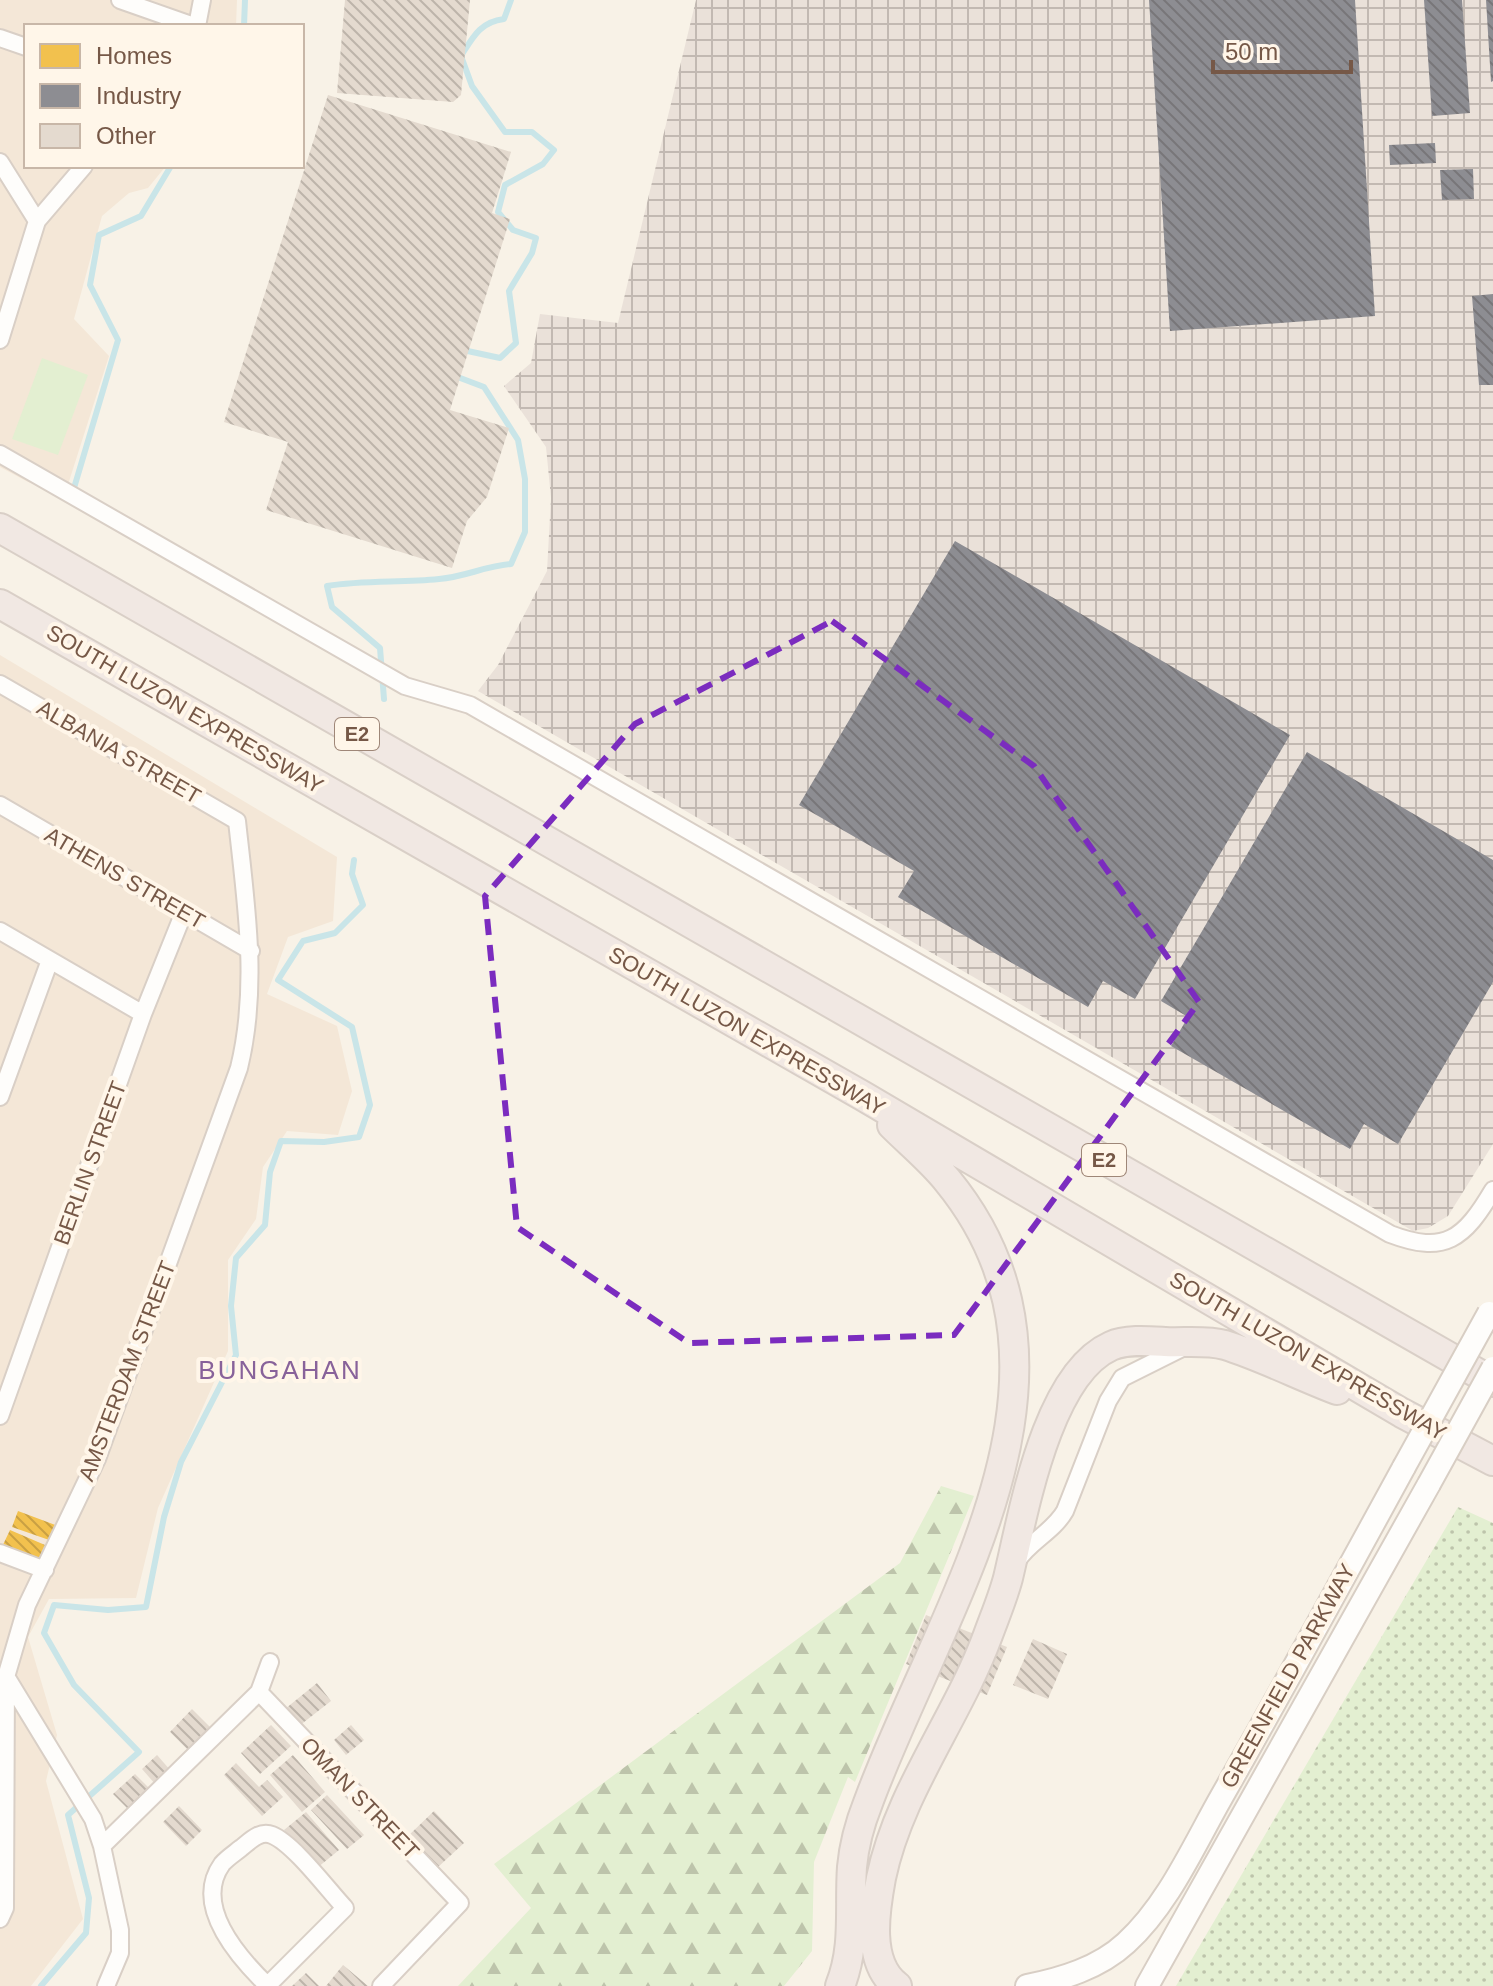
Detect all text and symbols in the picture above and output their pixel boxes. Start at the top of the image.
legend [24,24,304,168]
scale bar [1213,24,1351,74]
text: 50 m [1225,38,1278,65]
text: Homes [96,42,172,69]
text: Industry [96,82,181,109]
text: Other [96,122,156,149]
street label: SOUTH LUZON EXPRESSWAY [42,619,328,799]
street label: ALBANIA STREET [33,695,205,809]
road number: E2 [335,718,379,750]
street label: ATHENS STREET [41,822,209,934]
street label: SOUTH LUZON EXPRESSWAY [604,941,890,1121]
street label: BERLIN STREET [49,1078,131,1248]
road number: E2 [1082,1144,1126,1176]
street label: AMSTERDAM STREET [73,1258,181,1484]
street label: SOUTH LUZON EXPRESSWAY [1165,1266,1451,1446]
district label: BUNGAHAN [198,1355,362,1385]
street label: GREENFIELD PARKWAY [1216,1559,1360,1793]
street label: OMAN STREET [296,1732,424,1864]

